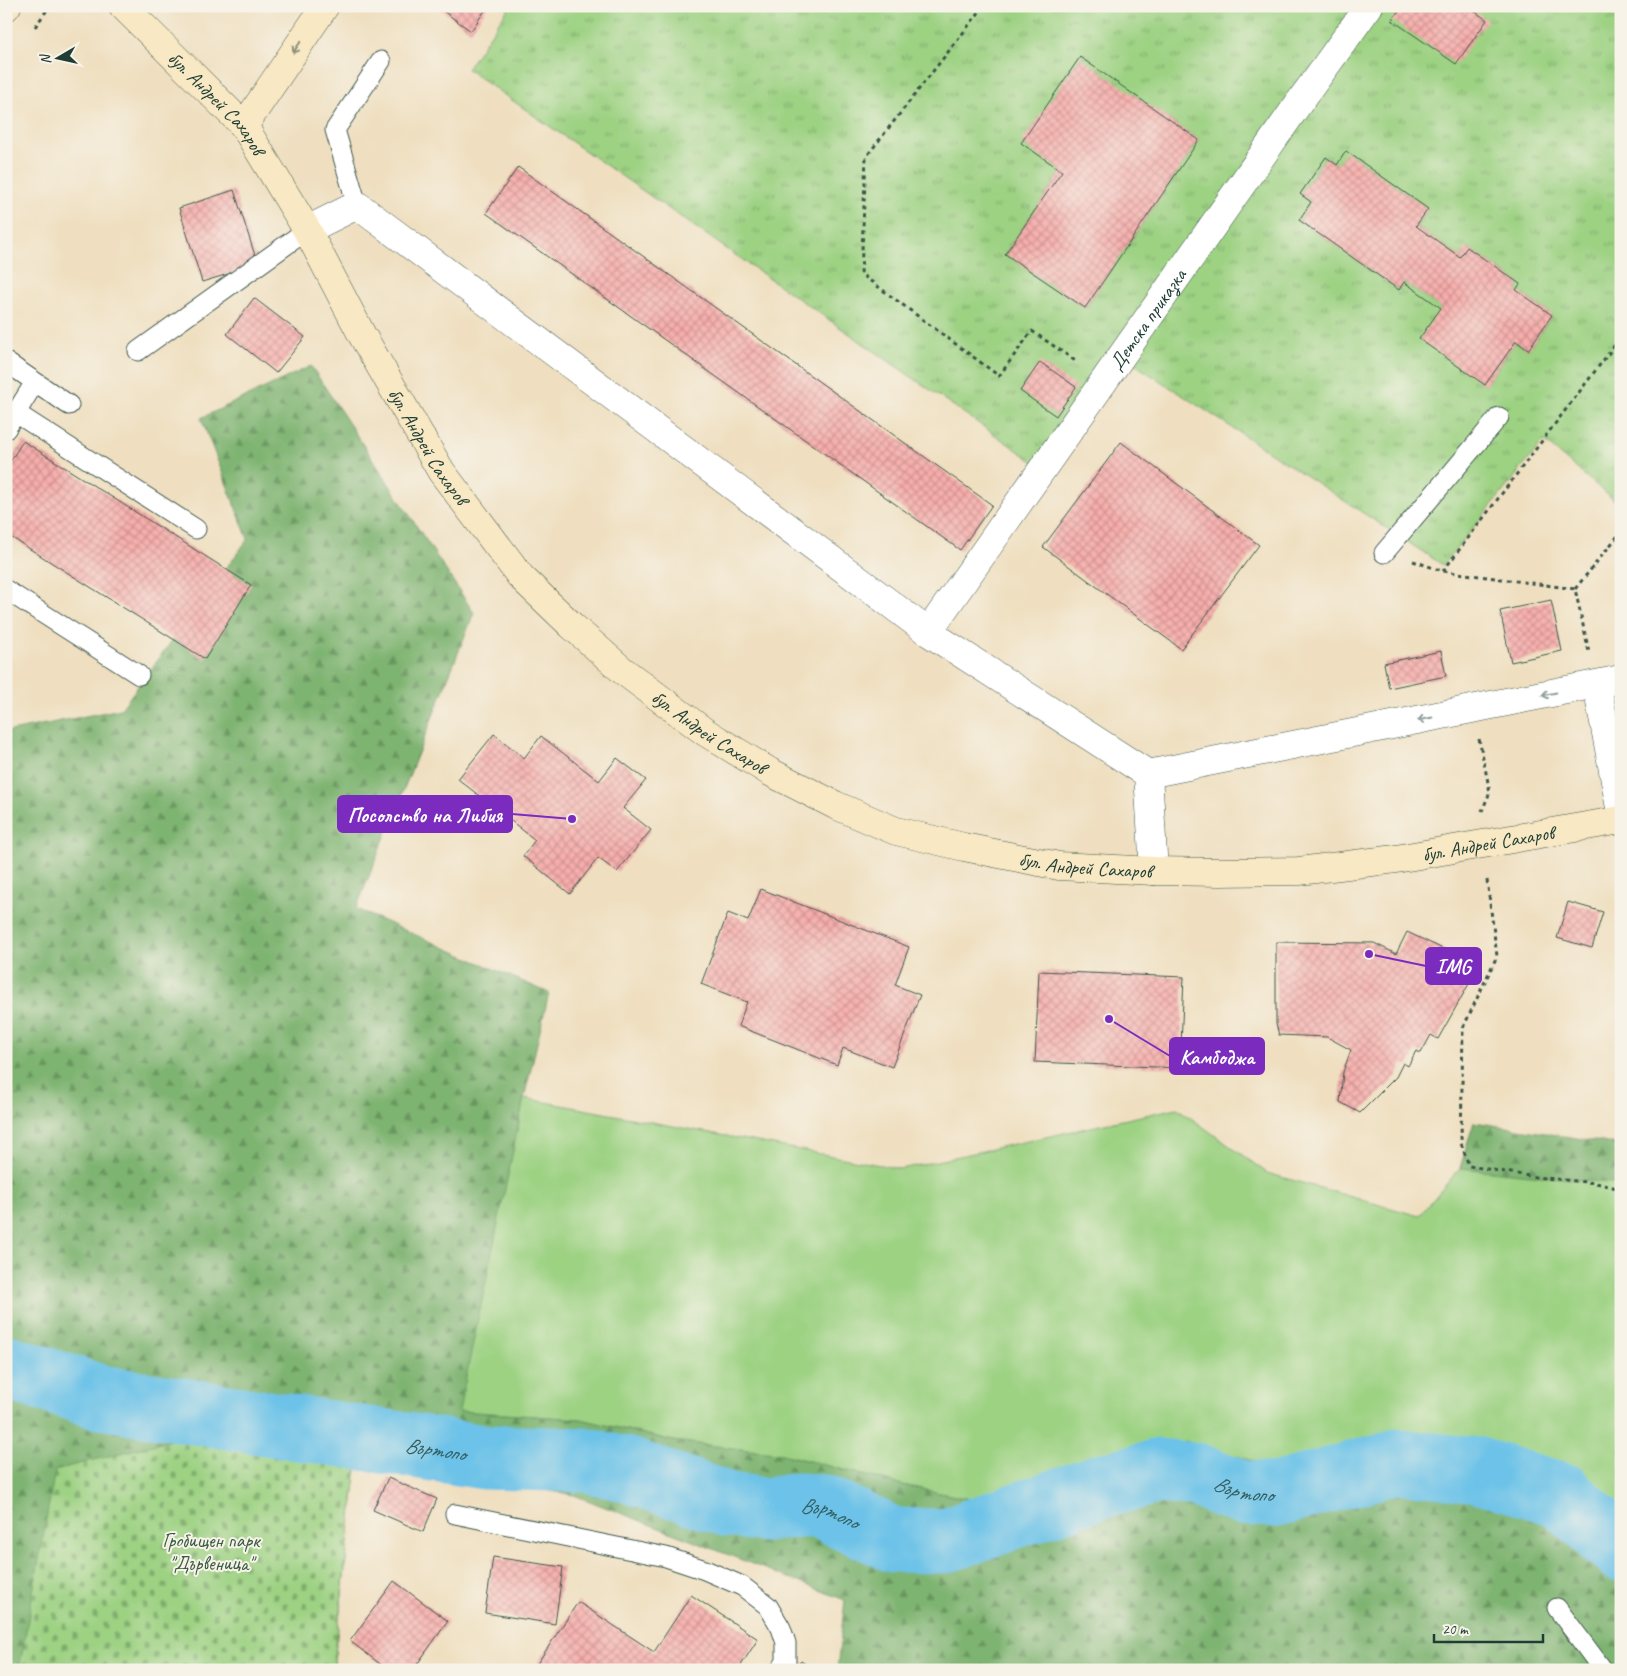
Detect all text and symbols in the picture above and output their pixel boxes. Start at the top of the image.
north arrow [32,32,82,82]
one-way arrow [292,39,302,53]
street label: бул. Андрей Сахаров [162,46,272,163]
text: N [36,52,55,66]
street label: Детска приказка [1104,263,1193,375]
street label: бул. Андрей Сахаров [382,383,476,513]
street label: бул. Андрей Сахаров [647,685,774,782]
one-way arrow [1542,690,1558,700]
one-way arrow [1417,715,1433,724]
callout: Посолство на Либия [338,796,512,832]
text: Посолство на Либия [348,802,504,828]
street label: бул. Андрей Сахаров [1420,819,1560,867]
street label: бул. Андрей Сахаров [1017,846,1156,884]
callout: IMG [1426,948,1481,984]
text: IMG [1435,953,1473,979]
callout: Камбоджа [1170,1038,1264,1074]
text: Камбоджа [1180,1044,1256,1070]
water label: Въртопо [403,1432,471,1467]
water label: Въртопо [1210,1470,1277,1508]
water label: Въртопо [800,1492,866,1536]
park label: Гробищен парк "Дървеница" [163,1528,261,1576]
scale bar [1434,1611,1543,1643]
text: 20 m [1442,1620,1469,1639]

